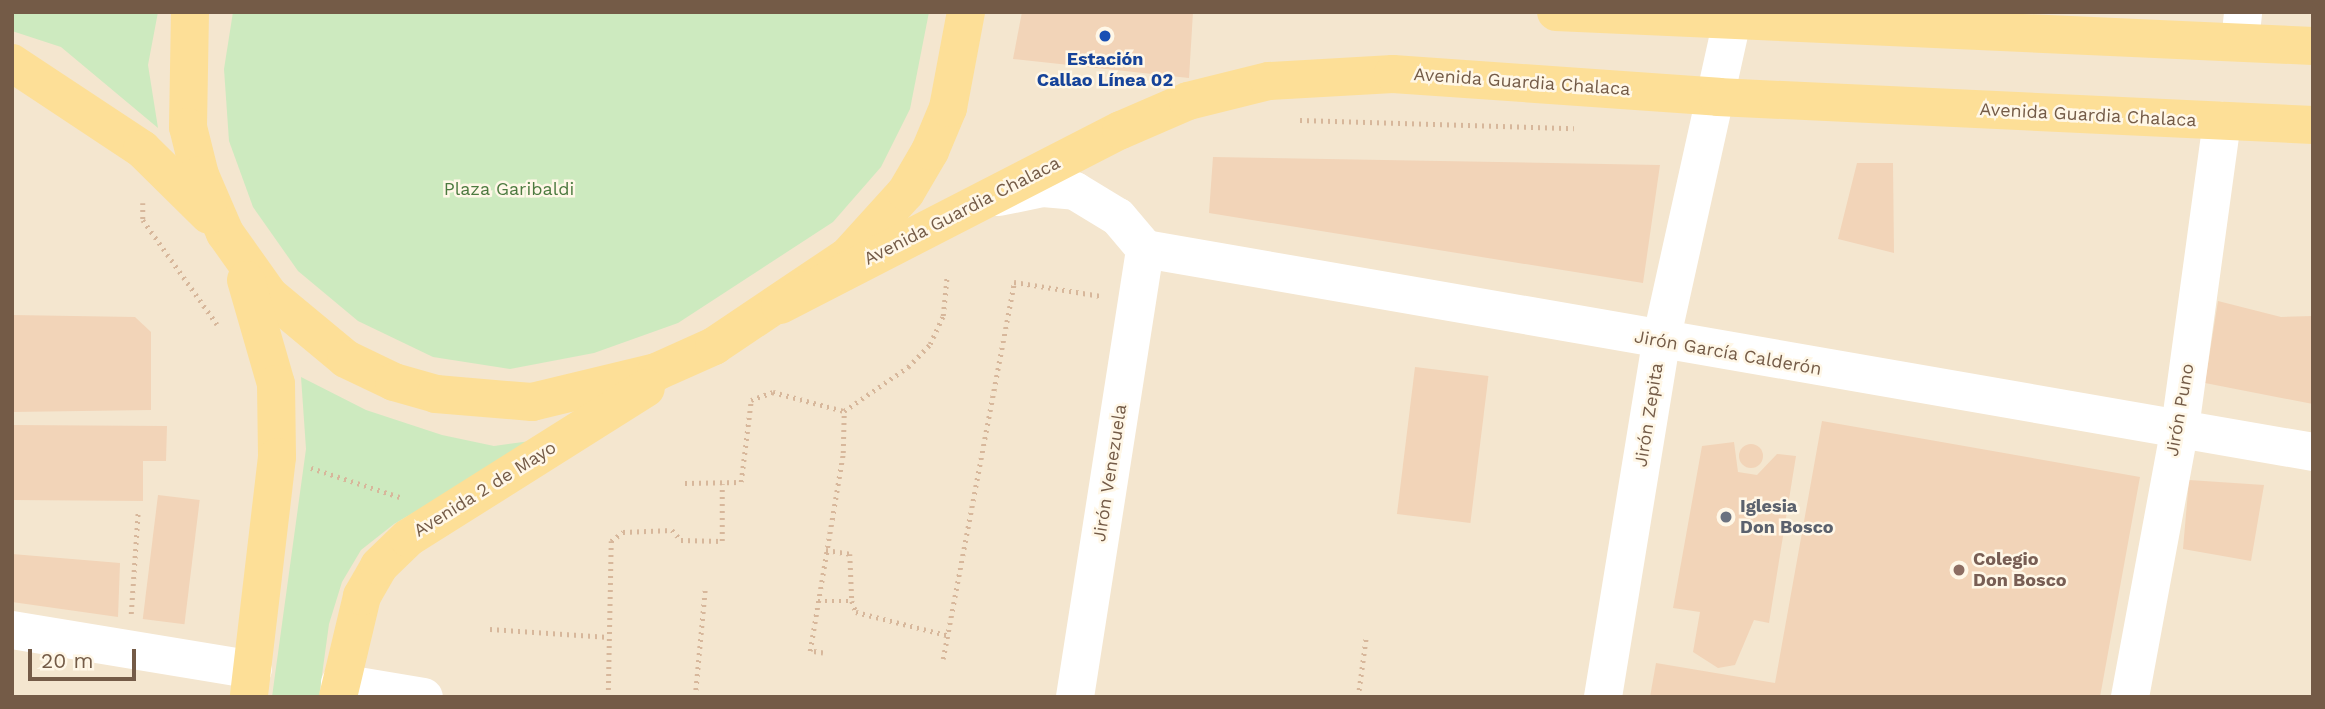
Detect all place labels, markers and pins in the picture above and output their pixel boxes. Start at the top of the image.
marker: Estación Callao Línea 02 [1095,26,1115,46]
place label: Estación Callao Línea 02 [1037,49,1173,92]
place label: Iglesia Don Bosco [1740,496,1834,538]
marker: Iglesia Don Bosco [1718,509,1734,525]
place label: Colegio Don Bosco [1973,549,2067,592]
marker: Colegio Don Bosco [1951,562,1967,578]

